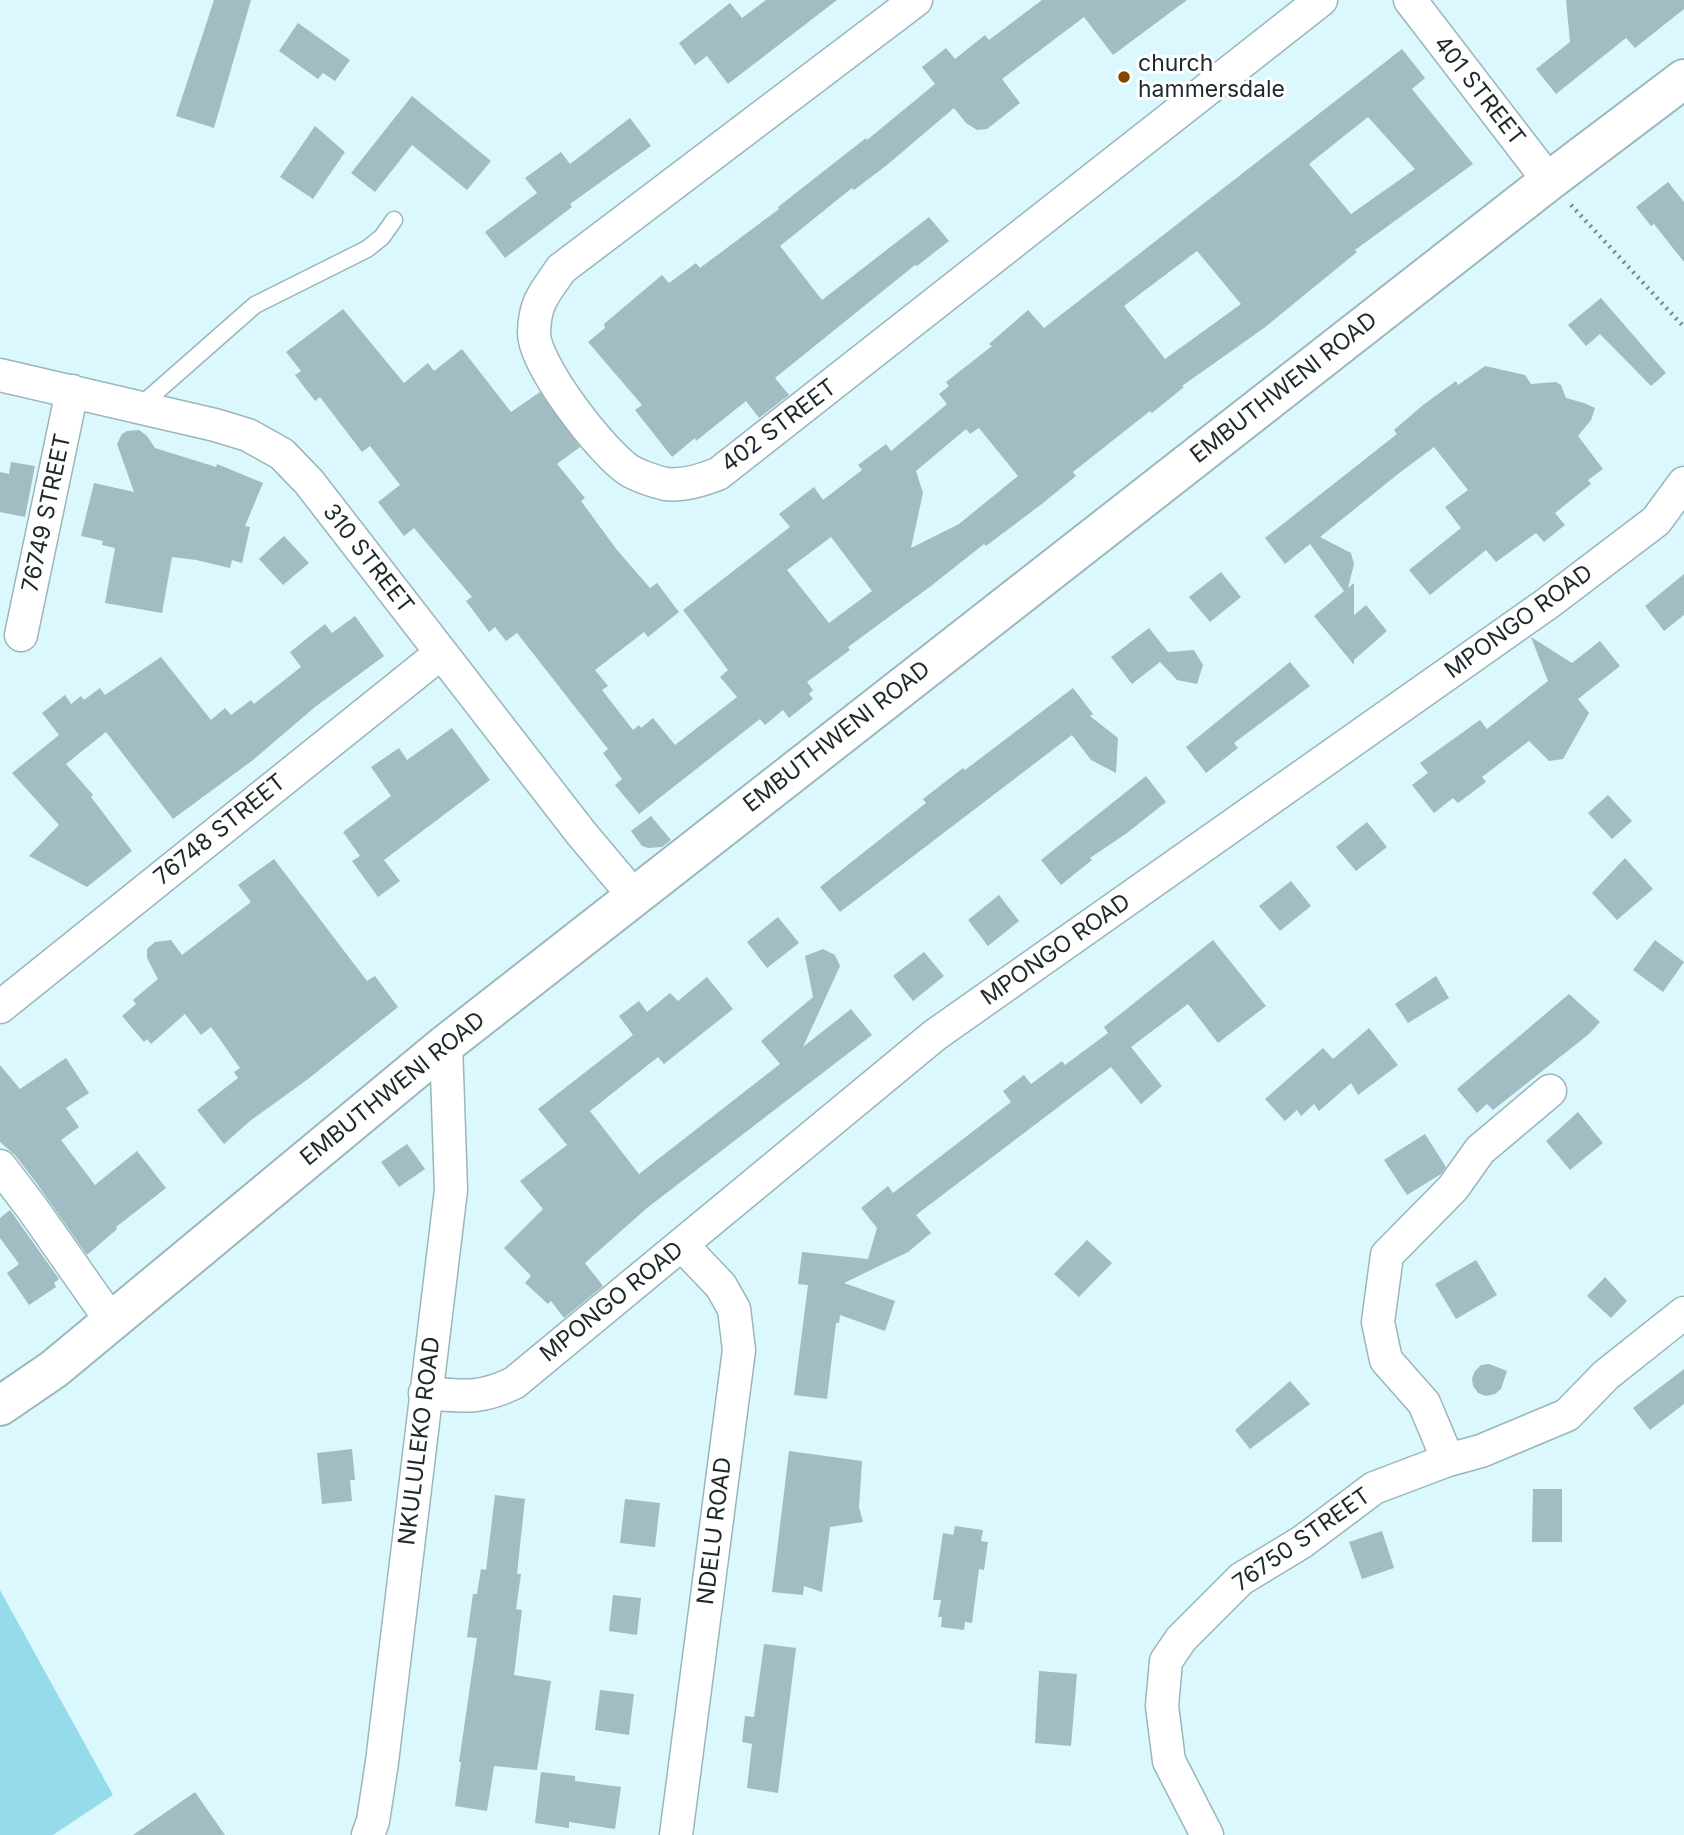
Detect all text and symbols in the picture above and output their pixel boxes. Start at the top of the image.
street label: 401 STREET [1427,30,1531,152]
place label: church hammersdale [1138,50,1285,104]
marker: church hammersdale [1116,69,1132,85]
street label: EMBUTHWENI ROAD [1185,307,1383,469]
street label: 402 STREET [716,374,842,478]
street label: 76749 STREET [17,431,77,595]
street label: 310 STREET [317,499,419,619]
street label: MPONGO ROAD [1440,559,1598,685]
street label: EMBUTHWENI ROAD [738,656,936,818]
street label: 76748 STREET [149,769,291,891]
street label: MPONGO ROAD [976,888,1136,1012]
street label: EMBUTHWENI ROAD [295,1006,491,1172]
street label: MPONGO ROAD [535,1236,689,1368]
street label: NKULULEKO ROAD [394,1335,446,1547]
street label: NDELU ROAD [692,1456,738,1606]
street label: 76750 STREET [1228,1482,1376,1598]

